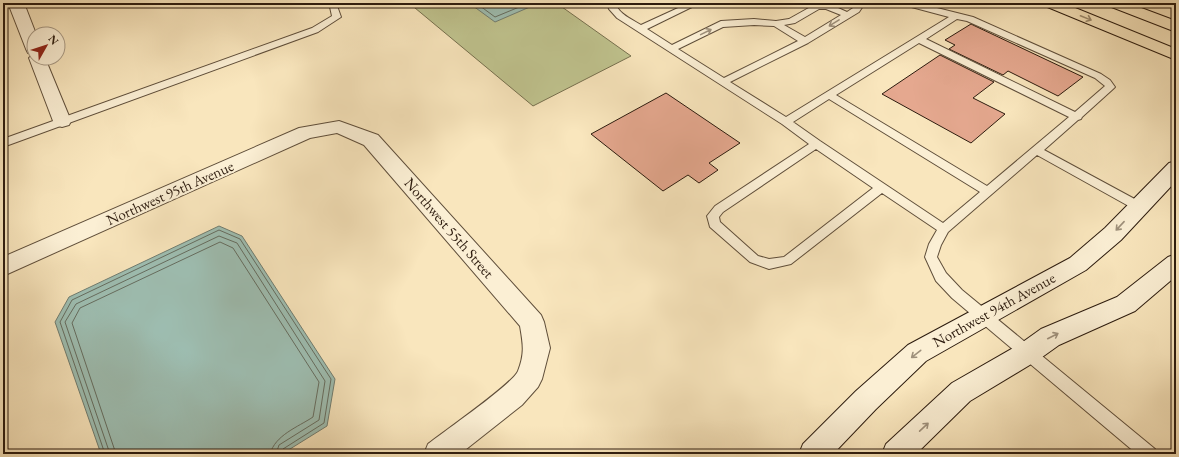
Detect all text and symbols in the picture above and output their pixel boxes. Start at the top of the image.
one-way arrow [1079,15,1091,22]
one-way arrow [829,19,840,27]
north arrow [26,26,66,66]
one-way arrow [699,27,711,35]
text: N [46,32,62,48]
street label: Northwest 95th Avenue [103,156,237,229]
street label: Northwest 55th Street [400,173,499,282]
one-way arrow [1115,221,1124,231]
street label: Northwest 94th Avenue [929,268,1059,351]
one-way arrow [1046,332,1058,339]
one-way arrow [911,350,922,358]
one-way arrow [919,422,929,432]

